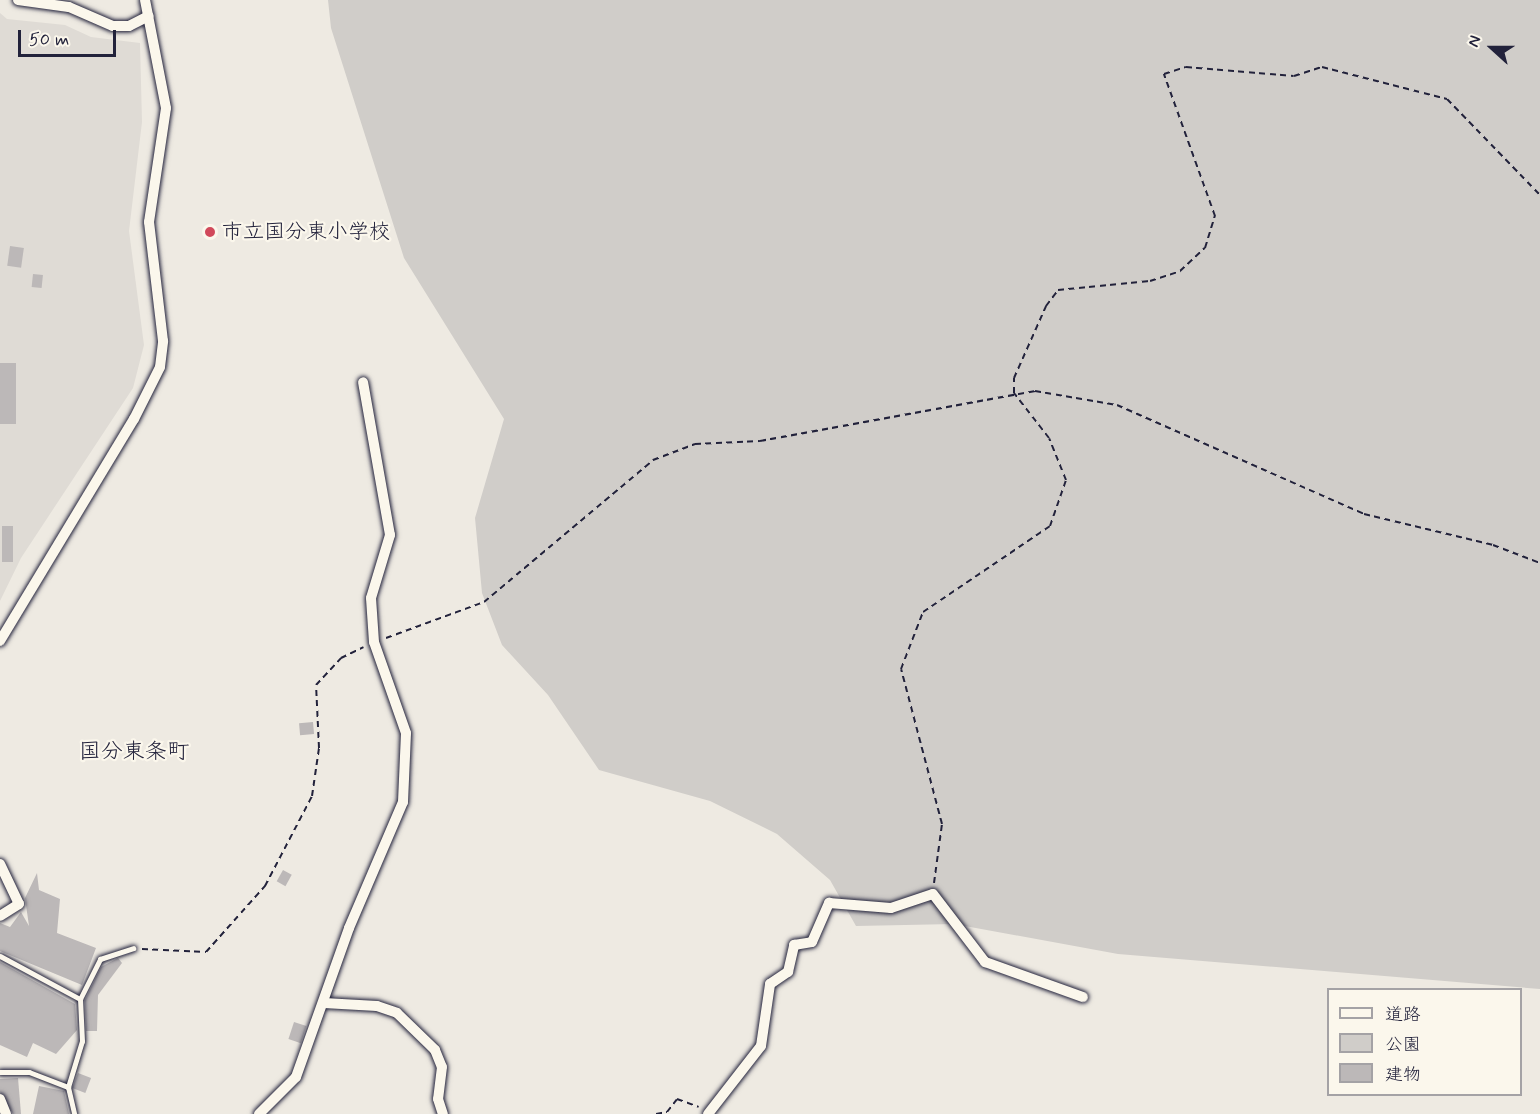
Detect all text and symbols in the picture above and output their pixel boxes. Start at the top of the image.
scale bar [21,18,118,56]
north arrow [1462,18,1522,78]
text: 50 m [29,28,69,52]
text: N [1463,33,1486,50]
place label: 市立国分東小学校 [222,219,390,245]
marker: 市立国分東小学校 [203,225,217,239]
district label: 国分東条町 [79,740,189,766]
legend [1327,988,1522,1096]
text: 道路 [1385,1003,1421,1027]
text: 公園 [1385,1033,1421,1057]
text: 建物 [1385,1063,1421,1087]

